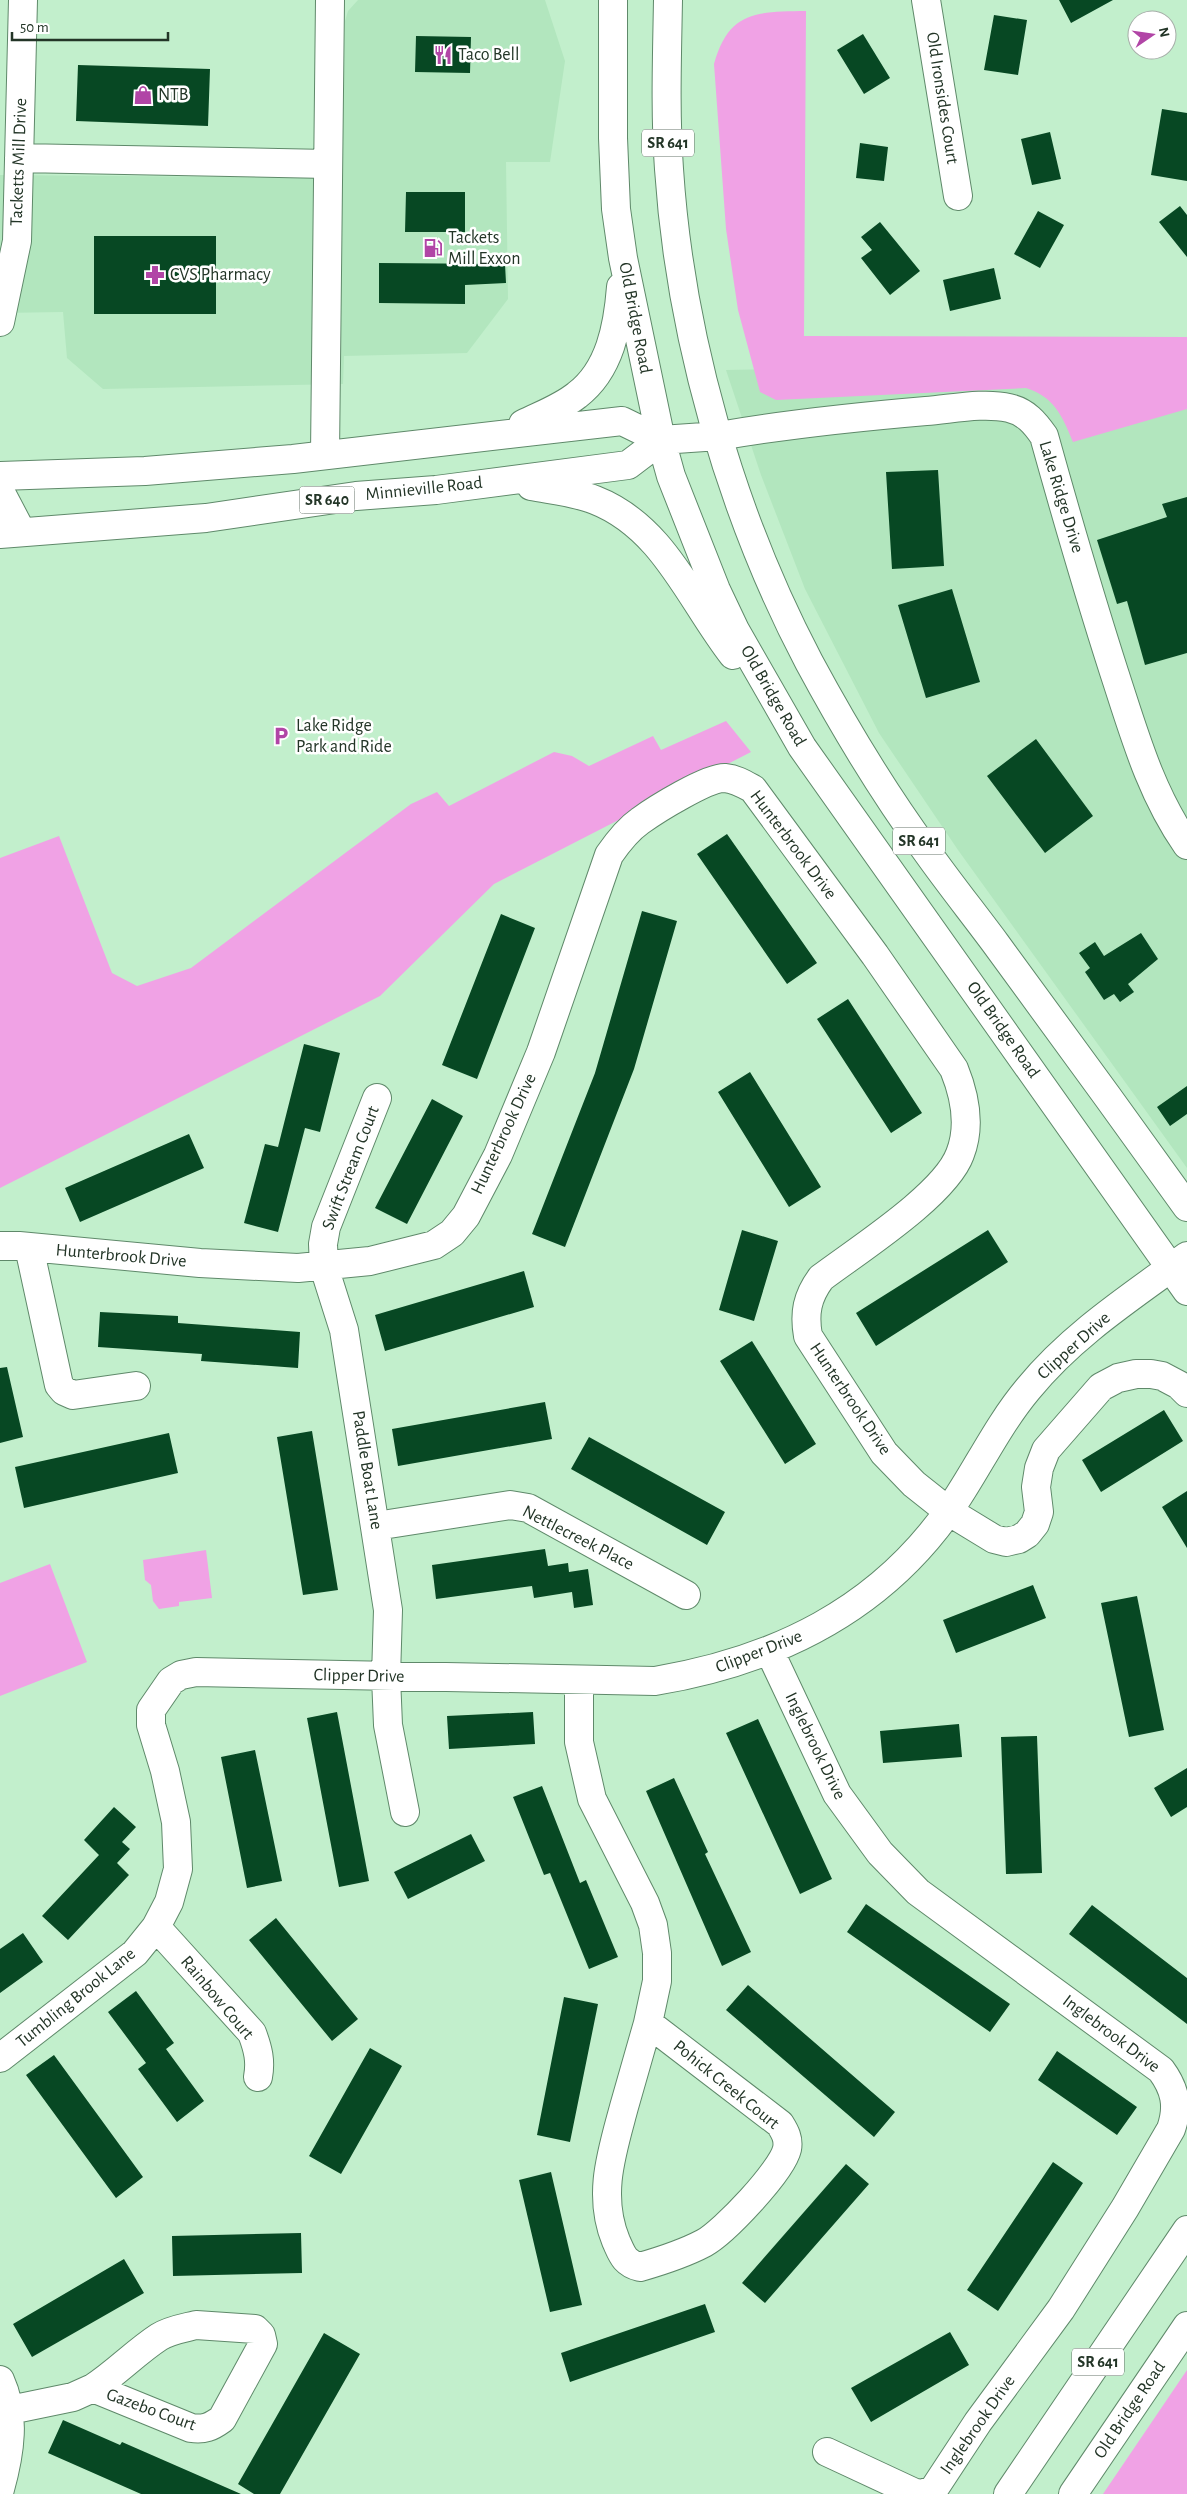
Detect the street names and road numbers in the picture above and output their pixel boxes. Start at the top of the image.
street label: Old Ironsides Court [923,31,961,165]
street label: Tacketts Mill Drive [8,98,30,226]
road number: SR 641 [642,130,694,156]
street label: Old Bridge Road [615,261,655,375]
street label: Lake Ridge Drive [1035,439,1087,555]
street label: Minnieville Road [365,474,483,504]
road number: SR 640 [300,486,354,514]
street label: Old Bridge Road [737,643,809,749]
street label: Hunterbrook Drive [746,787,840,903]
road number: SR 641 [893,828,945,854]
street label: Old Bridge Road [963,979,1043,1081]
street label: Hunterbrook Drive [468,1071,540,1197]
street label: Swift Stream Court [319,1103,383,1232]
street label: Hunterbrook Drive [55,1241,187,1271]
street label: Clipper Drive [1034,1309,1114,1383]
street label: Hunterbrook Drive [806,1340,894,1458]
street label: Paddle Boat Lane [349,1409,385,1531]
street label: Nettlecreek Place [520,1502,636,1574]
street label: Clipper Drive [713,1627,805,1677]
street label: Clipper Drive [313,1666,405,1686]
street label: Inglebrook Drive [781,1690,849,1802]
street label: Tumbling Brook Lane [13,1945,139,2051]
street label: Rainbow Court [177,1953,257,2043]
street label: Inglebrook Drive [1059,1992,1163,2076]
street label: Pohick Creek Court [670,2037,782,2133]
road number: SR 641 [1072,2348,1124,2376]
street label: Old Bridge Road [1091,2358,1169,2462]
street label: Inglebrook Drive [937,2372,1019,2478]
street label: Gazebo Court [104,2385,198,2435]

